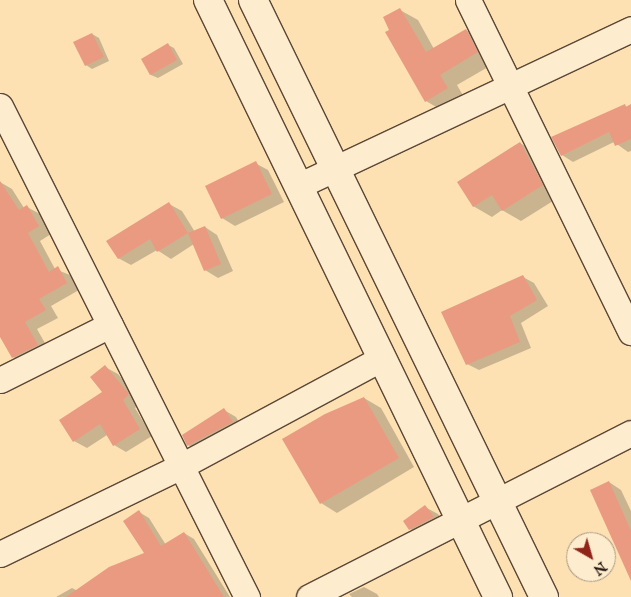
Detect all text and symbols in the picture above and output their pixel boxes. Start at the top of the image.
north arrow [566,532,616,582]
text: N [589,557,610,579]

